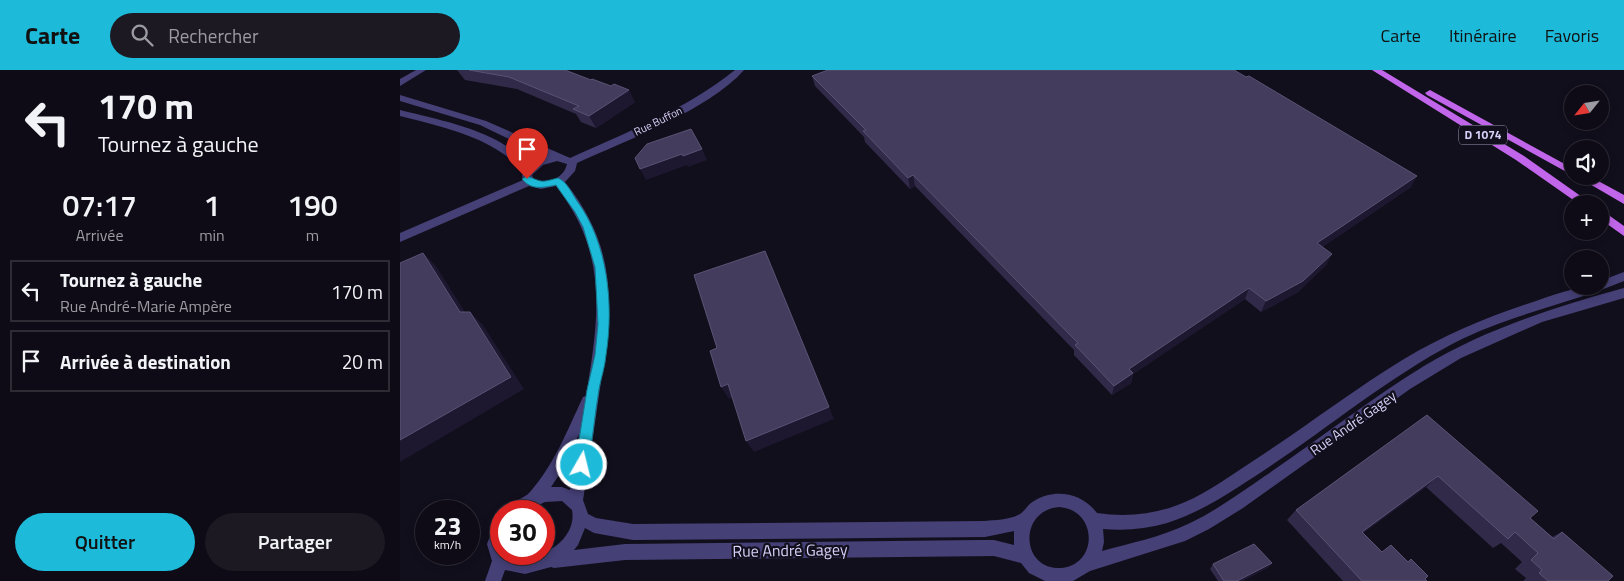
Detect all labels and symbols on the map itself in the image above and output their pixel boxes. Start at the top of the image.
north arrow [1564,85,1609,130]
street label: Rue Buffon [631,102,685,140]
road number: D 1074 [1459,126,1507,144]
pin [506,128,548,179]
street label: Rue André Gagey [1305,385,1400,460]
position arrow [555,438,607,490]
speed limit sign: 30 [490,500,555,565]
street label: Rue André Gagey [732,537,848,563]

